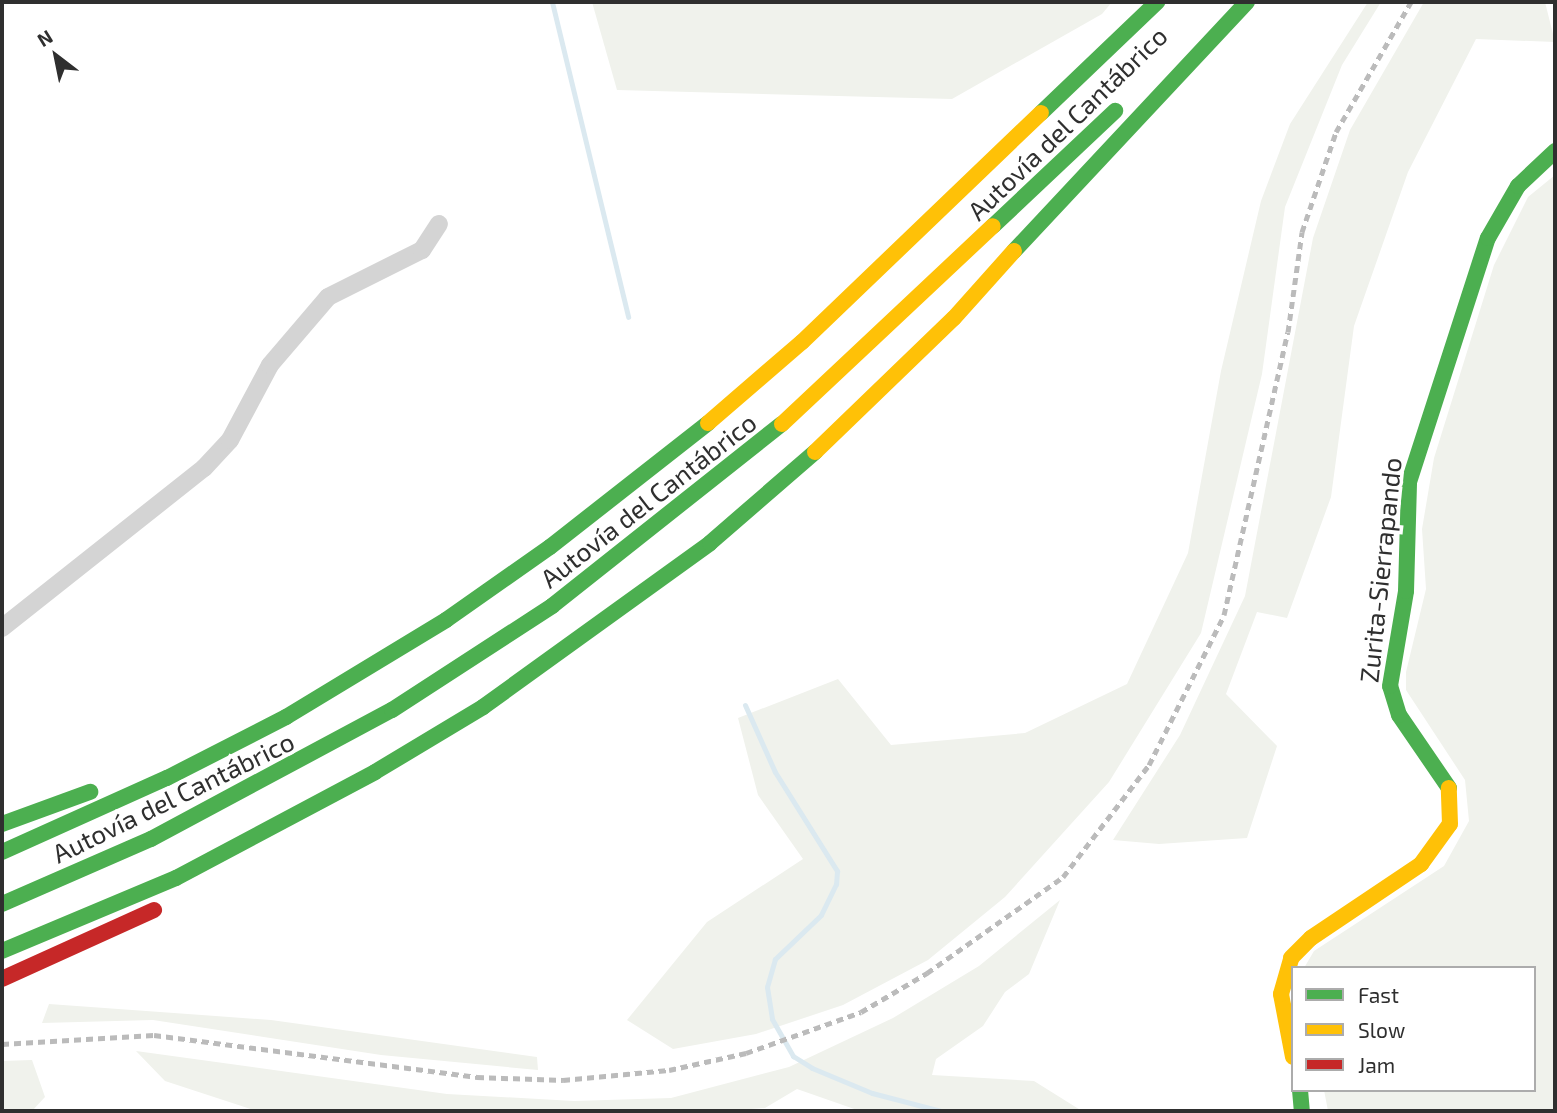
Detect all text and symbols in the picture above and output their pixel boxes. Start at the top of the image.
street label: Autovía del Cantábrico [961,20,1173,226]
north arrow [21,21,91,91]
text: N [33,24,57,51]
street label: Autovía del Cantábrico [534,406,762,594]
street label: Zurita-Sierrapando [1353,456,1407,684]
street label: Autovía del Cantábrico [47,725,299,869]
legend [1291,966,1536,1092]
text: Fast [1358,982,1399,1007]
text: Slow [1358,1017,1405,1042]
text: Jam [1358,1052,1395,1077]

